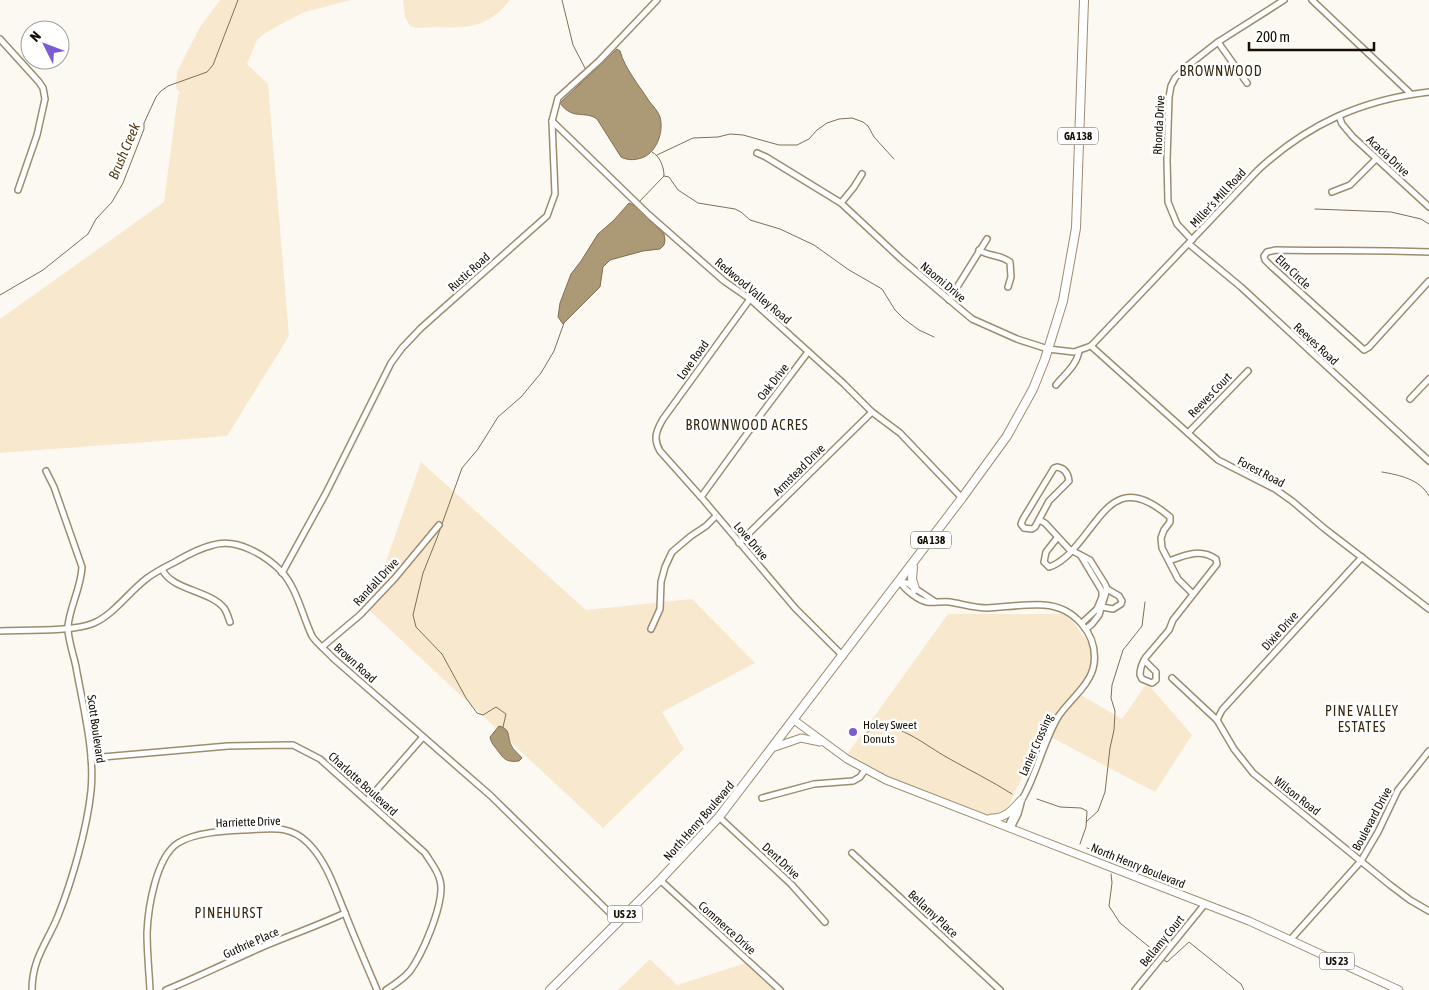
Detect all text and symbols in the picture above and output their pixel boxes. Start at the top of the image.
north arrow [20,20,70,70]
scale bar [1249,20,1374,52]
text: N [27,28,44,45]
text: 200 m [1256,28,1290,45]
district label: BROWNWOOD [1179,63,1263,79]
street label: Rhonda Drive [1150,95,1168,155]
water label: Brush Creek [105,120,143,182]
road number: GA 138 [1058,128,1098,144]
street label: Acacia Drive [1364,133,1412,179]
street label: Miller's Mill Road [1187,166,1249,230]
street label: Rustic Road [445,250,493,294]
street label: Elm Circle [1272,252,1314,292]
street label: Redwood Valley Road [712,255,794,327]
street label: Naomi Drive [918,259,968,305]
street label: Reeves Road [1291,320,1341,368]
street label: Love Road [674,338,712,382]
street label: Oak Drive [754,361,792,403]
street label: Reeves Court [1185,369,1235,420]
district label: BROWNWOOD ACRES [685,417,809,433]
street label: Armstead Drive [770,441,828,499]
street label: Forest Road [1235,454,1287,490]
street label: Love Drive [731,519,771,563]
road number: GA 138 [911,532,951,548]
street label: Randall Drive [350,555,402,609]
street label: Dixie Drive [1259,609,1301,653]
street label: Brown Road [331,640,379,686]
street label: Scott Boulevard [84,694,108,764]
district label: PINE VALLEY ESTATES [1325,703,1399,735]
street label: Lanier Crossing [1016,711,1056,778]
place label: Holey Sweet Donuts [863,718,917,746]
marker: Holey Sweet Donuts [847,726,859,738]
street label: Charlotte Boulevard [326,749,400,819]
street label: Wilson Road [1271,774,1323,818]
street label: North Henry Boulevard [661,778,737,864]
street label: Boulevard Drive [1349,785,1395,853]
street label: Harriette Drive [215,814,281,830]
street label: Dent Drive [759,840,803,882]
street label: North Henry Boulevard [1089,841,1187,891]
street label: Bellamy Place [905,887,961,941]
street label: Commerce Drive [696,899,758,957]
district label: PINEHURST [194,905,264,921]
road number: US 23 [608,906,642,922]
street label: Bellamy Court [1137,912,1187,970]
street label: Guthrie Place [221,925,281,961]
road number: US 23 [1320,952,1354,969]

